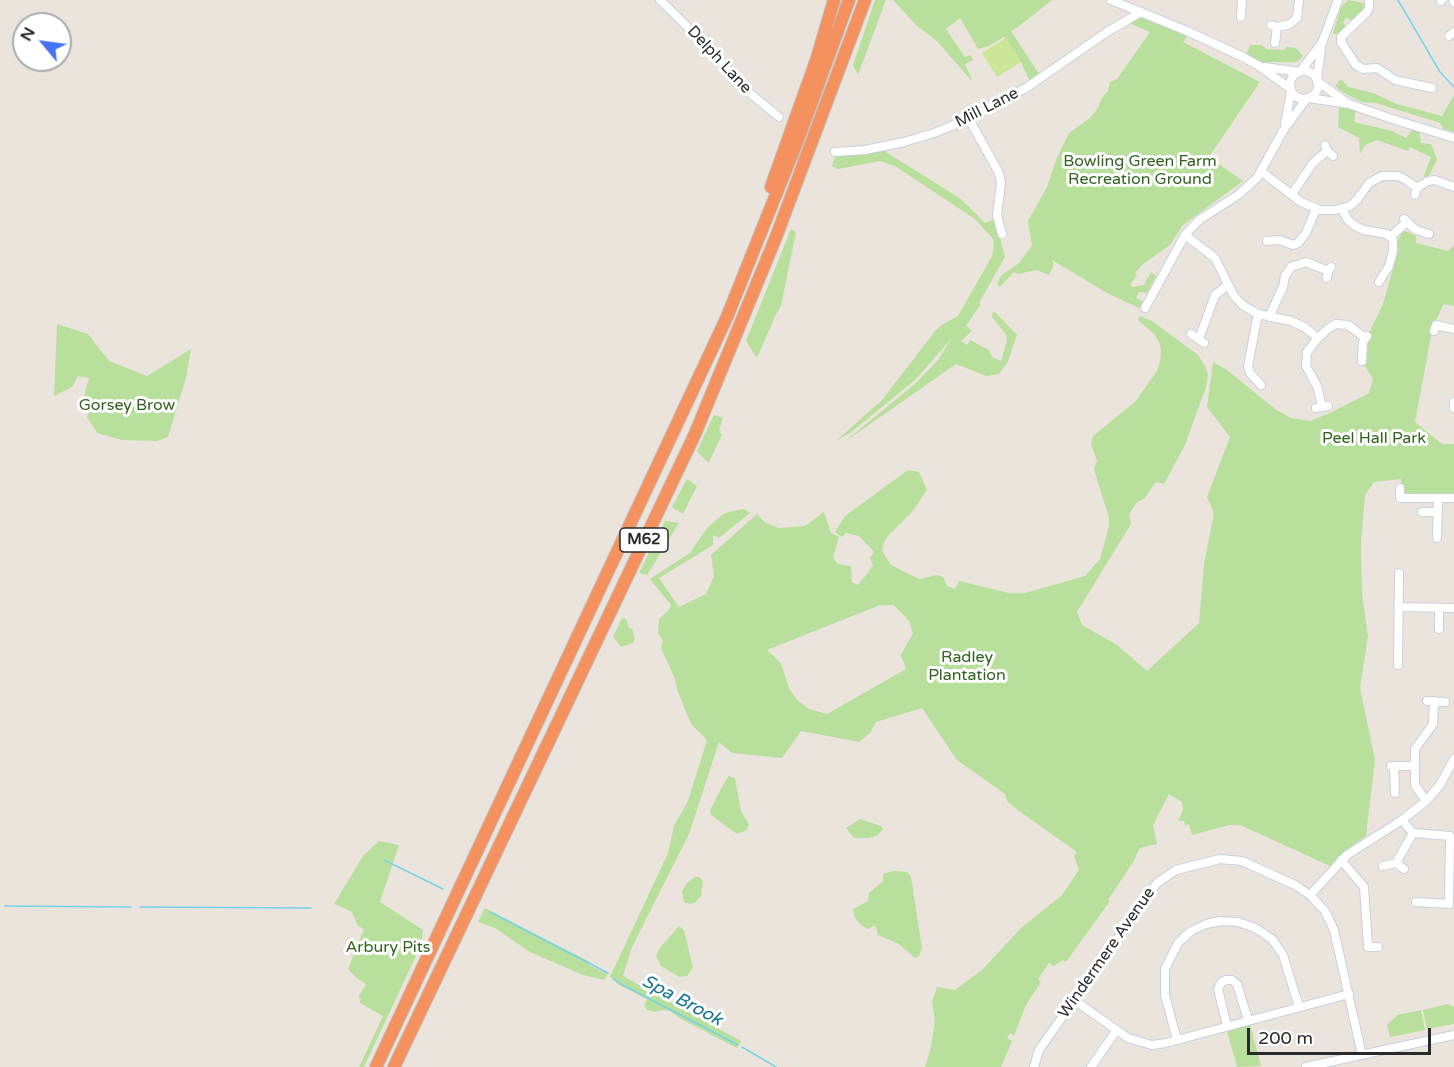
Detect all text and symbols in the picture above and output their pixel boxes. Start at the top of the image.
north arrow [12,12,72,72]
street label: Delph Lane [683,22,755,98]
text: N [16,24,40,45]
street label: Mill Lane [952,84,1022,132]
park label: Bowling Green Farm Recreation Ground [1063,152,1217,190]
park label: Gorsey Brow [79,396,175,416]
park label: Peel Hall Park [1322,429,1426,449]
road number: M62 [620,528,668,552]
park label: Radley Plantation [928,648,1006,686]
street label: Windermere Avenue [1055,884,1159,1022]
park label: Arbury Pits [345,938,431,958]
water label: Spa Brook [638,971,726,1031]
scale bar [1250,1016,1434,1054]
text: 200 m [1258,1027,1313,1049]

